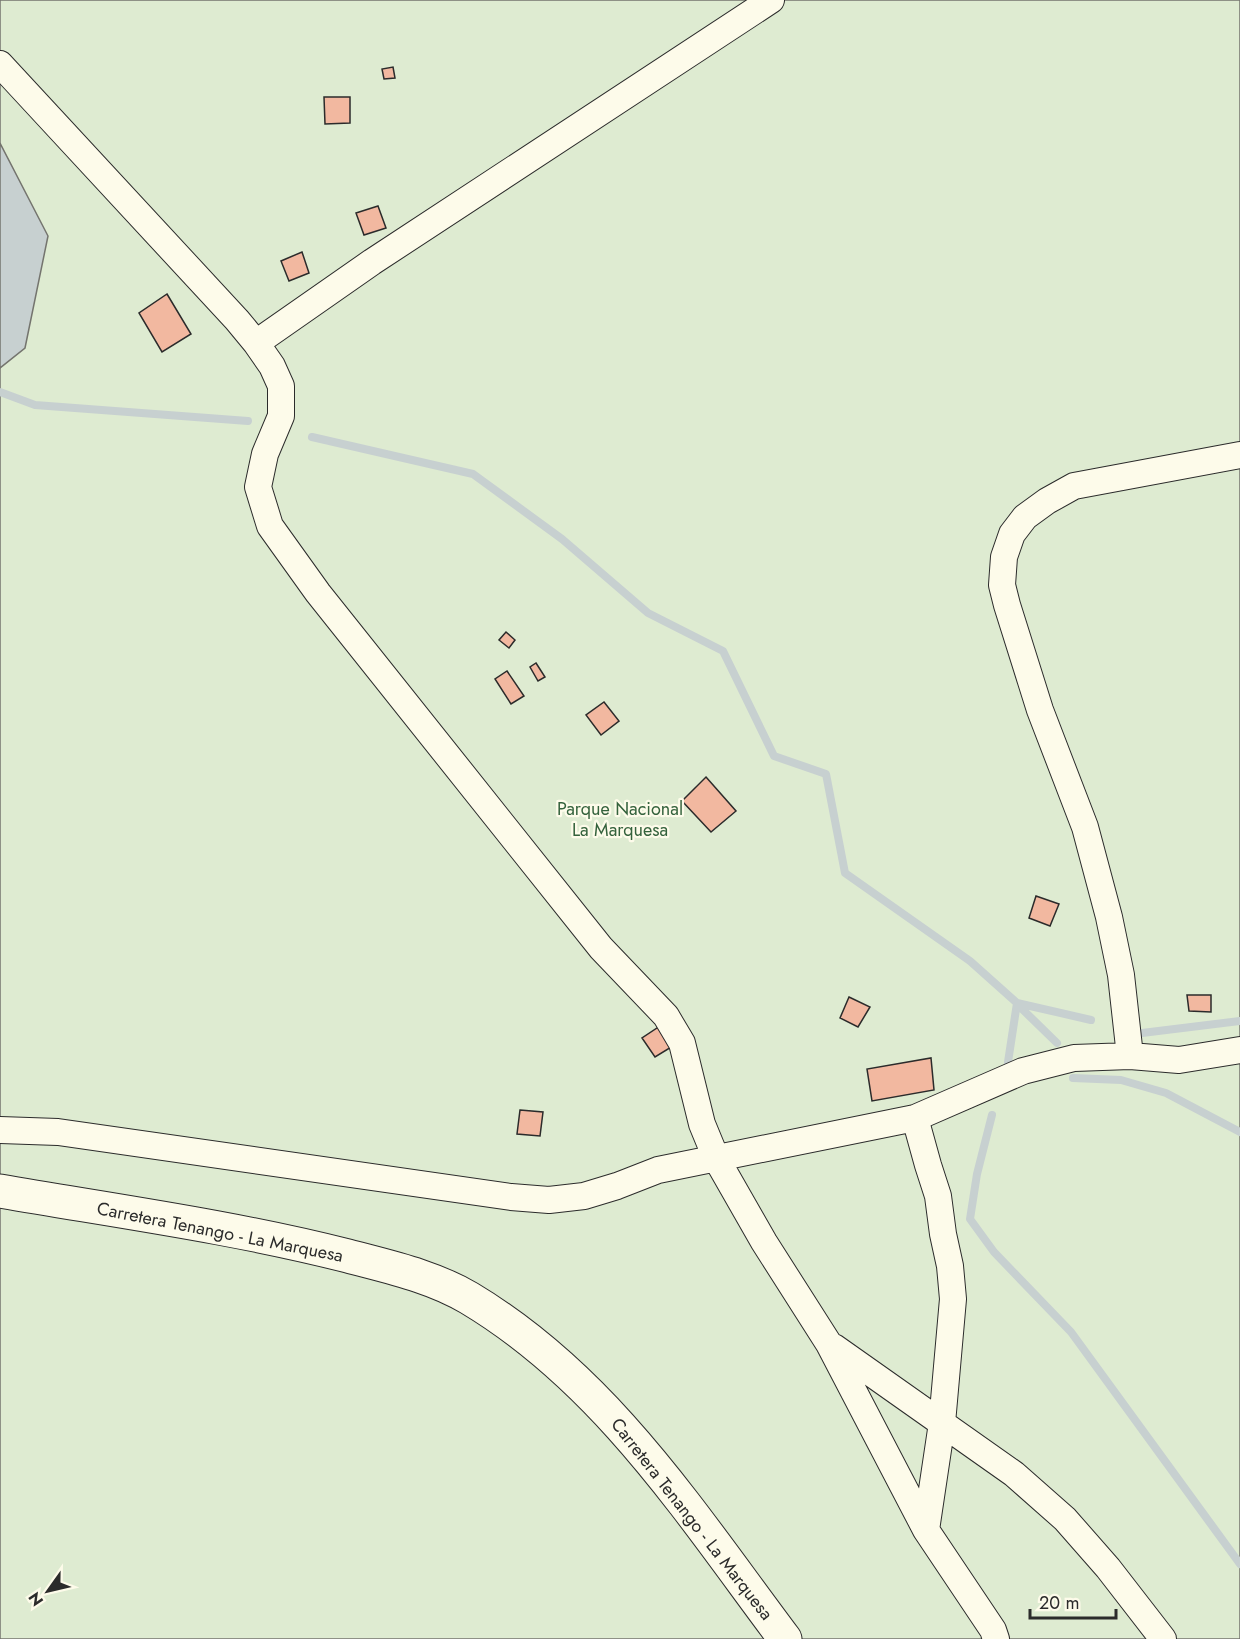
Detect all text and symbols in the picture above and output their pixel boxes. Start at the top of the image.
park label: Parque Nacional La Marquesa [557,796,683,843]
street label: Carretera Tenango - La Marquesa [95,1195,345,1269]
street label: Carretera Tenango - La Marquesa [605,1412,779,1626]
north arrow [18,1561,78,1621]
scale bar [1030,1582,1116,1620]
text: N [23,1587,49,1611]
text: 20 m [1039,1590,1079,1616]

